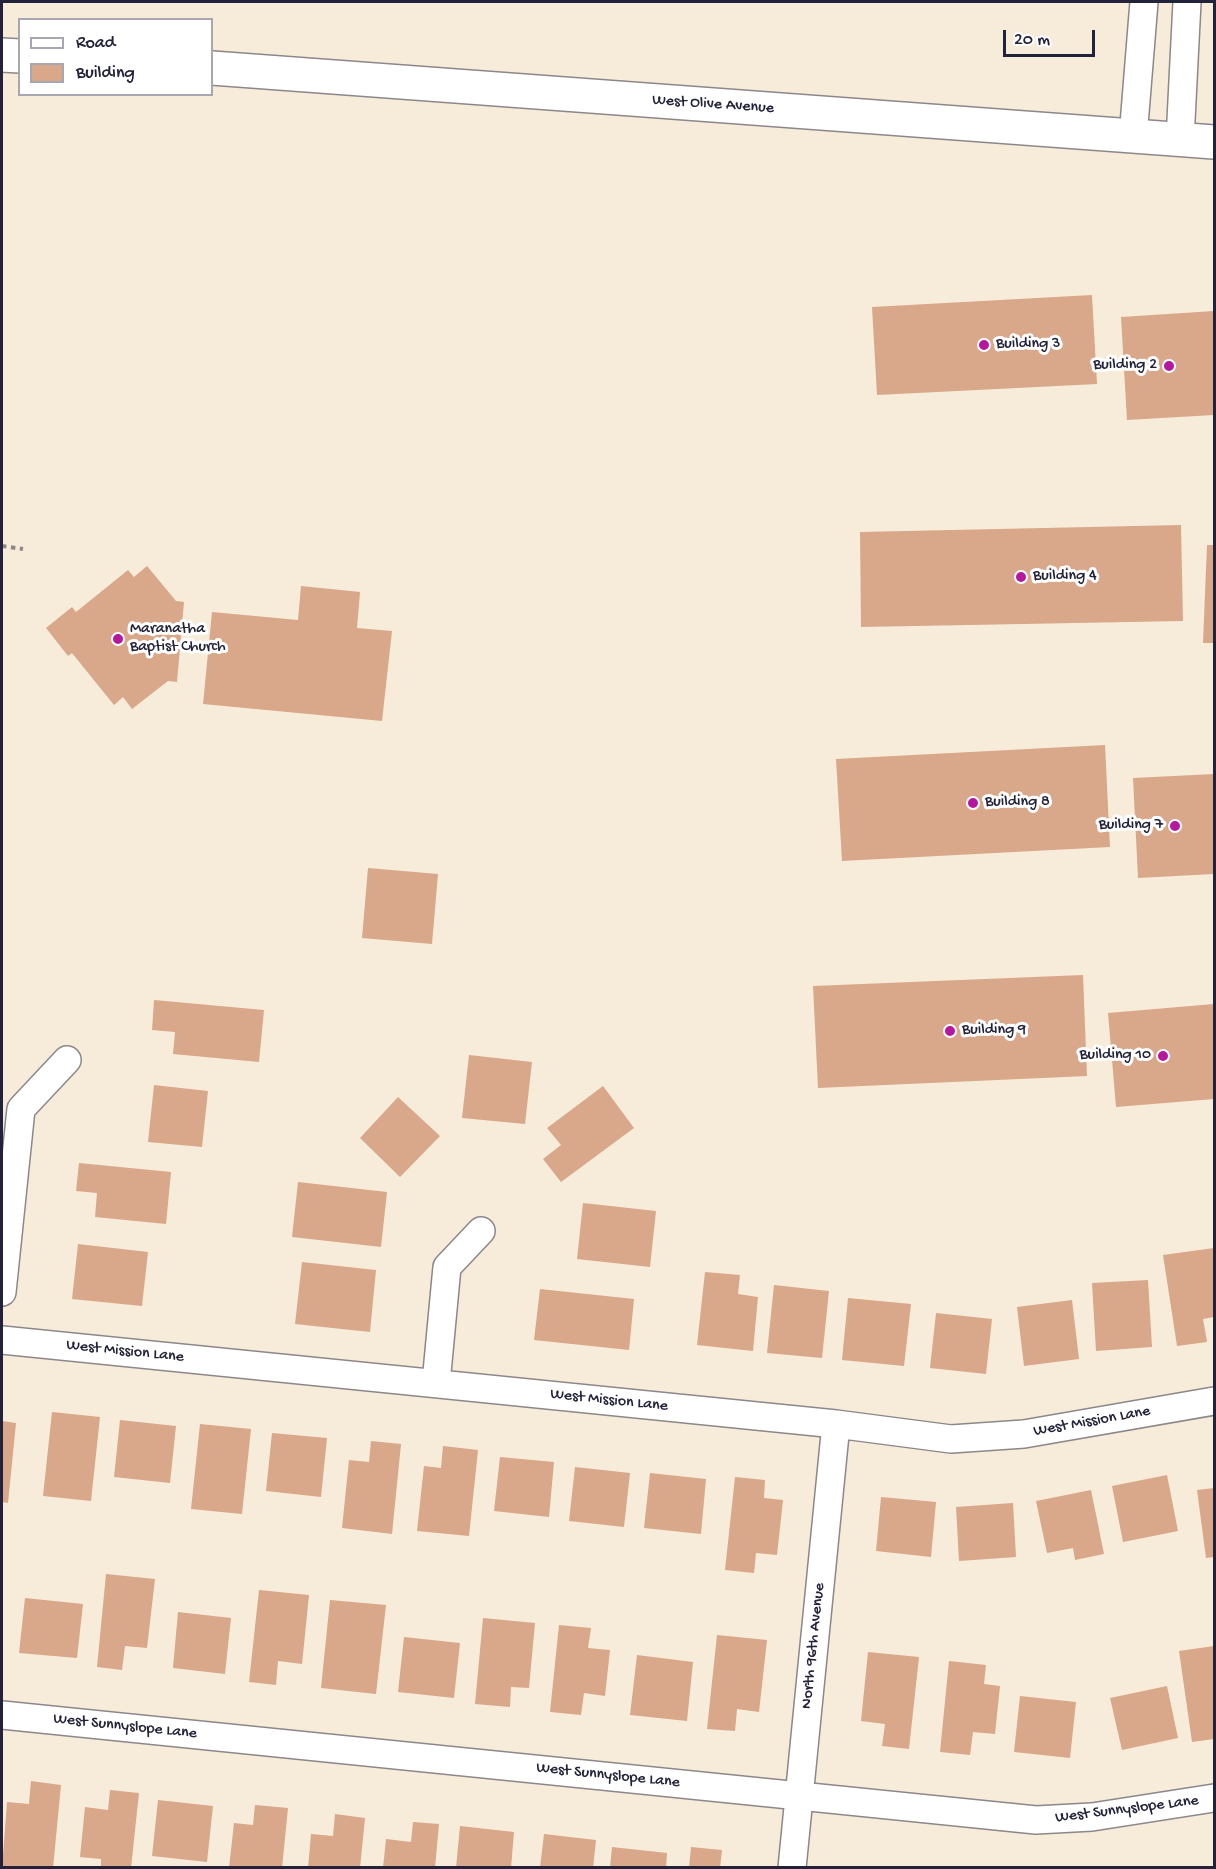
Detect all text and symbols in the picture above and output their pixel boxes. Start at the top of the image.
legend [18,18,213,96]
scale bar [1006,18,1098,56]
text: 20 m [1014,30,1050,51]
text: Road [76,33,115,54]
text: Building [76,63,135,84]
street label: West Olive Avenue [652,91,774,119]
place label: Building 3 [996,335,1060,355]
marker: Building 3 [977,338,991,352]
place label: Building 2 [1093,356,1157,376]
marker: Building 2 [1162,359,1176,373]
place label: Building 4 [1033,567,1097,587]
marker: Building 4 [1014,570,1028,584]
place label: Maranatha Baptist Church [130,620,226,658]
marker: Maranatha Baptist Church [111,632,125,646]
place label: Building 8 [985,793,1050,813]
marker: Building 8 [966,796,980,810]
place label: Building 7 [1099,816,1163,836]
marker: Building 7 [1168,819,1182,833]
place label: Building 9 [962,1021,1026,1041]
marker: Building 9 [943,1024,957,1038]
place label: Building 10 [1079,1046,1151,1066]
marker: Building 10 [1156,1049,1170,1063]
street label: West Mission Lane [65,1336,185,1368]
street label: West Mission Lane [549,1385,669,1417]
street label: West Mission Lane [1032,1402,1152,1442]
street label: North 96th Avenue [798,1582,830,1710]
street label: West Sunnyslope Lane [52,1710,198,1744]
street label: West Sunnyslope Lane [535,1759,681,1793]
street label: West Sunnyslope Lane [1054,1792,1200,1828]

